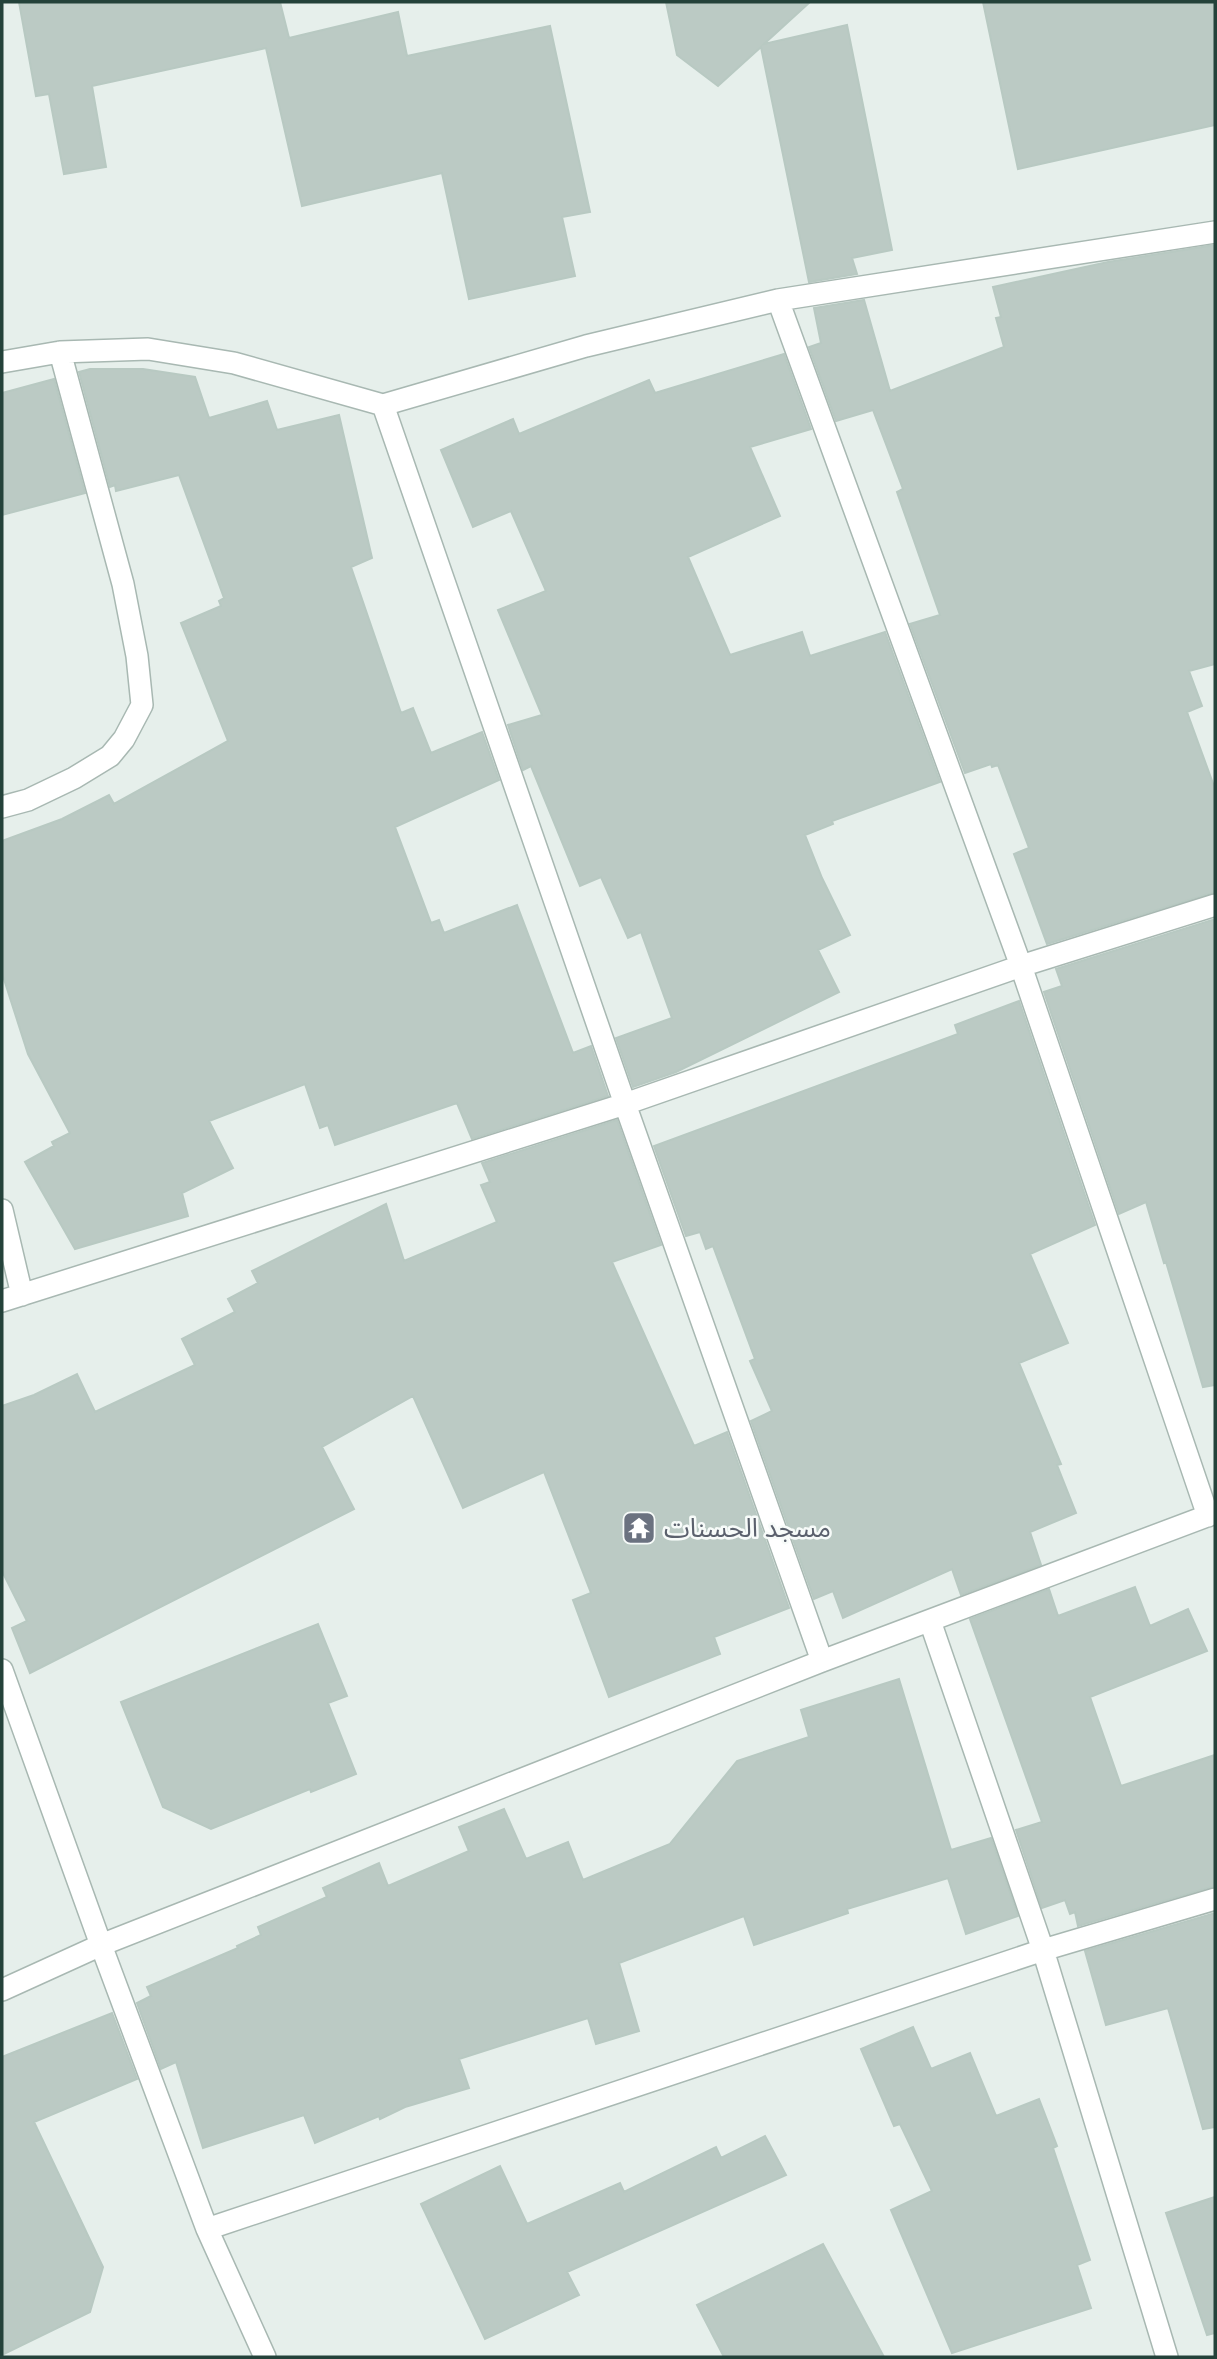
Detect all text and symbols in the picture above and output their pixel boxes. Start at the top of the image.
temple icon: مسجد الحسنات [620,1509,658,1547]
place label: مسجد الحسنات [664,1511,831,1544]

